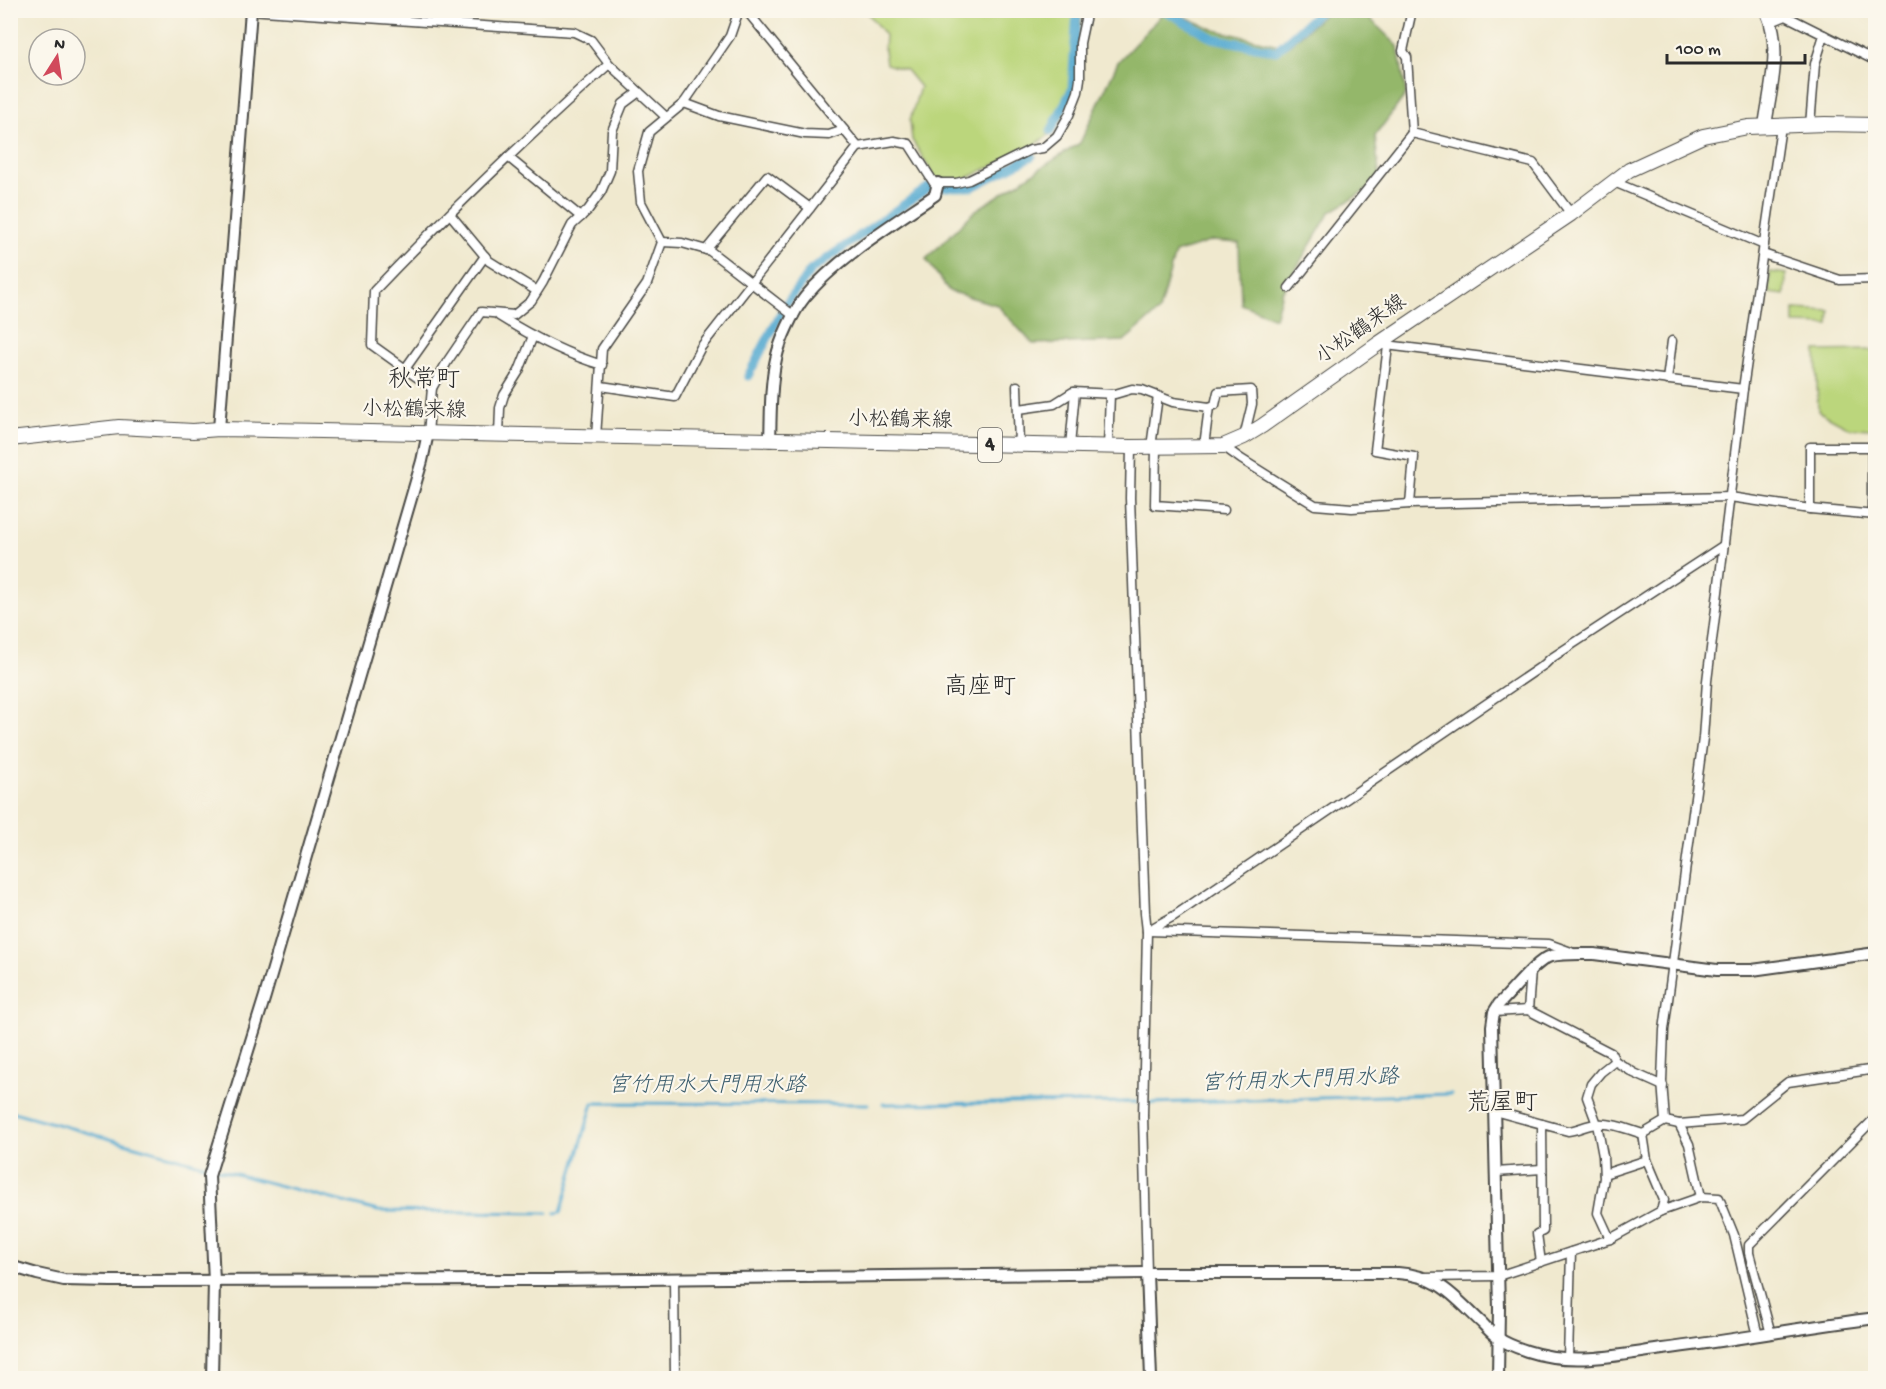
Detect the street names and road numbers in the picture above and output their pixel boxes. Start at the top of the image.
street label: 小松鶴来線 [1311,289,1412,371]
street label: 小松鶴来線 [361,397,467,425]
street label: 小松鶴来線 [847,407,953,435]
road number: 4 [978,428,1002,462]

